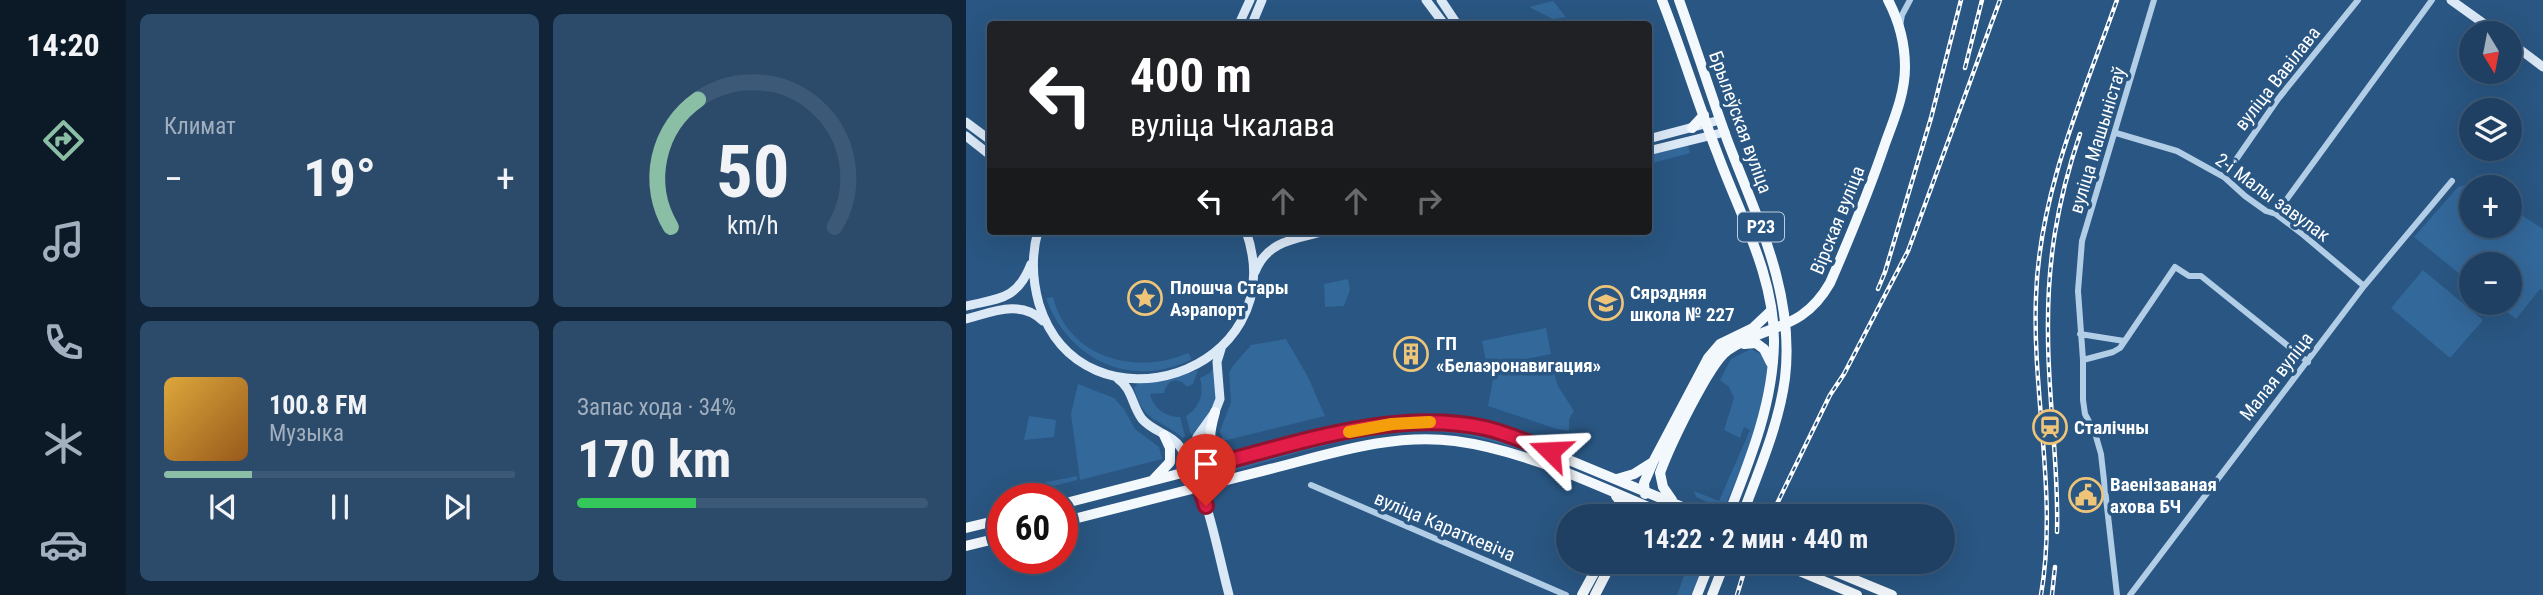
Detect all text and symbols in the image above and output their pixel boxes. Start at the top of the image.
north arrow [2459,21,2522,84]
map controls [2459,21,2522,315]
street label: вуліца Вавілава [2230,22,2325,135]
text: 14:20 [26,26,100,64]
text: 400 m [1130,47,1252,104]
street label: Брылеўская вуліца [1704,48,1777,196]
icon: left [1015,49,1106,140]
street label: вуліца Машыністаў [2064,64,2131,216]
button: layers [2459,98,2522,161]
text: вуліца Чкалава [1130,106,1335,144]
text: Климат [164,113,236,140]
icon: directions [39,116,88,165]
text: 50 [716,129,789,215]
text: 19° [303,148,376,209]
street label: 2-і Малы завулак [2211,148,2334,247]
text: − [164,157,183,201]
text: + [496,157,515,201]
street label: Вірская вуліца [1805,163,1870,278]
button: + [2459,175,2522,238]
icon: left [1191,182,1229,220]
icon: ahead [1264,182,1302,220]
icon: ahead [1337,182,1375,220]
icon: right [1410,182,1448,220]
text: km/h [727,210,778,239]
road number: Р23 [1738,212,1784,242]
icon: music [39,217,88,266]
button: − [2459,252,2522,315]
place label: Плошча Стары Аэрапорт [1170,276,1289,321]
place icon: Плошча Стары Аэрапорт [1126,279,1164,317]
place label: Сярэдняя школа № 227 [1630,281,1735,326]
school or university icon: Сярэдняя школа № 227 [1587,284,1625,322]
icon: phone [39,318,88,367]
street label: Малая вуліца [2235,328,2318,425]
place label: ГП «Белаэронавигация» [1436,332,1601,377]
building icon: ГП «Белаэронавигация» [1392,335,1430,373]
text: 100.8 FM [269,390,367,420]
text: Запас хода · 34% [577,394,736,421]
station icon: Сталічны [2031,408,2069,446]
position arrow [1513,414,1587,488]
place label: Сталічны [2074,416,2149,439]
icon: climate [39,419,88,468]
text: Музыка [269,420,344,447]
text: 170 km [577,429,731,490]
pin [1176,434,1236,506]
icon: arrive [1187,445,1225,483]
place label: Ваенізаваная ахова БЧ [2110,473,2217,518]
public building icon: Ваенізаваная ахова БЧ [2067,476,2105,514]
speed limit sign: 60 [987,483,1078,574]
street label: вуліца Караткевіча [1371,486,1519,566]
icon: previous [204,488,242,526]
icon: pause [321,488,359,526]
icon: next [438,488,476,526]
icon: car [39,520,88,569]
text: 14:22 · 2 мин · 440 m [1643,524,1868,554]

